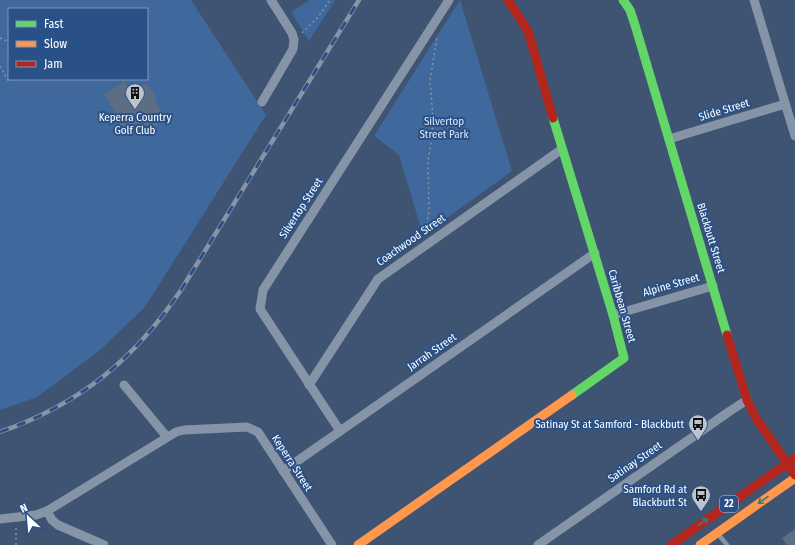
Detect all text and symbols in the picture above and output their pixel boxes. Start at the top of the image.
legend [8,8,148,80]
text: Fast [44,17,63,31]
text: Slow [44,37,67,51]
text: Jam [44,57,62,71]
building icon: Keperra Country Golf Club [124,82,146,110]
street label: Slide Street [697,96,751,124]
place label: Keperra Country Golf Club [99,111,171,137]
park label: Silvertop Street Park [419,115,469,141]
street label: Silvertop Street [277,175,326,241]
street label: Blackbutt Street [694,201,728,275]
street label: Coachwood Street [374,211,448,269]
street label: Caribbean Street [605,268,639,344]
street label: Alpine Street [641,271,701,299]
street label: Jarrah Street [405,330,459,374]
bus stop icon: Satinay St at Samford - Blackbutt [687,413,709,441]
place label: Satinay St at Samford - Blackbutt [535,418,684,431]
street label: Keperra Street [269,432,315,494]
street label: Satinay Street [606,438,665,485]
place label: Samford Rd at Blackbutt St [623,483,687,509]
bus stop icon: Samford Rd at Blackbutt St [690,484,712,512]
road number: 22 [720,496,738,512]
one-way arrow [758,496,769,504]
north arrow [8,497,48,537]
text: N [18,501,30,516]
one-way arrow [697,518,708,526]

